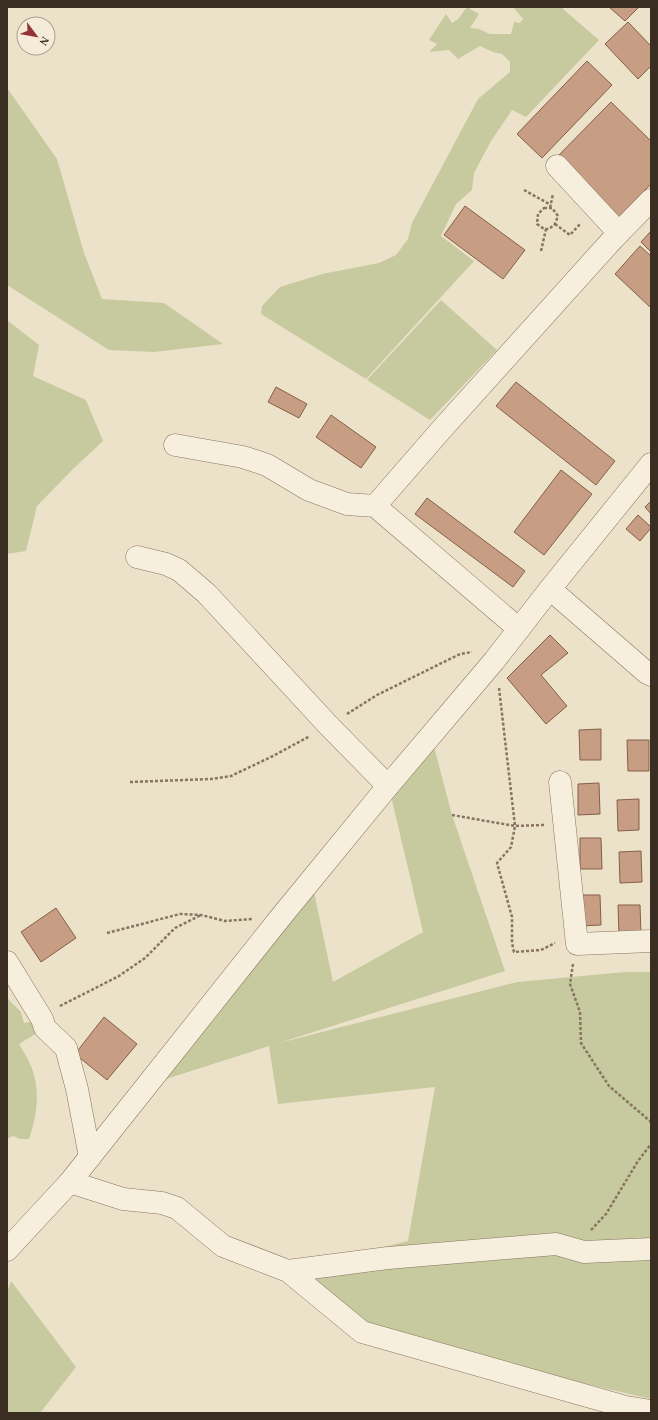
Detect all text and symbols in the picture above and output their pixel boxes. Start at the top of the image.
north arrow [16,16,56,56]
text: N [37,35,52,48]

